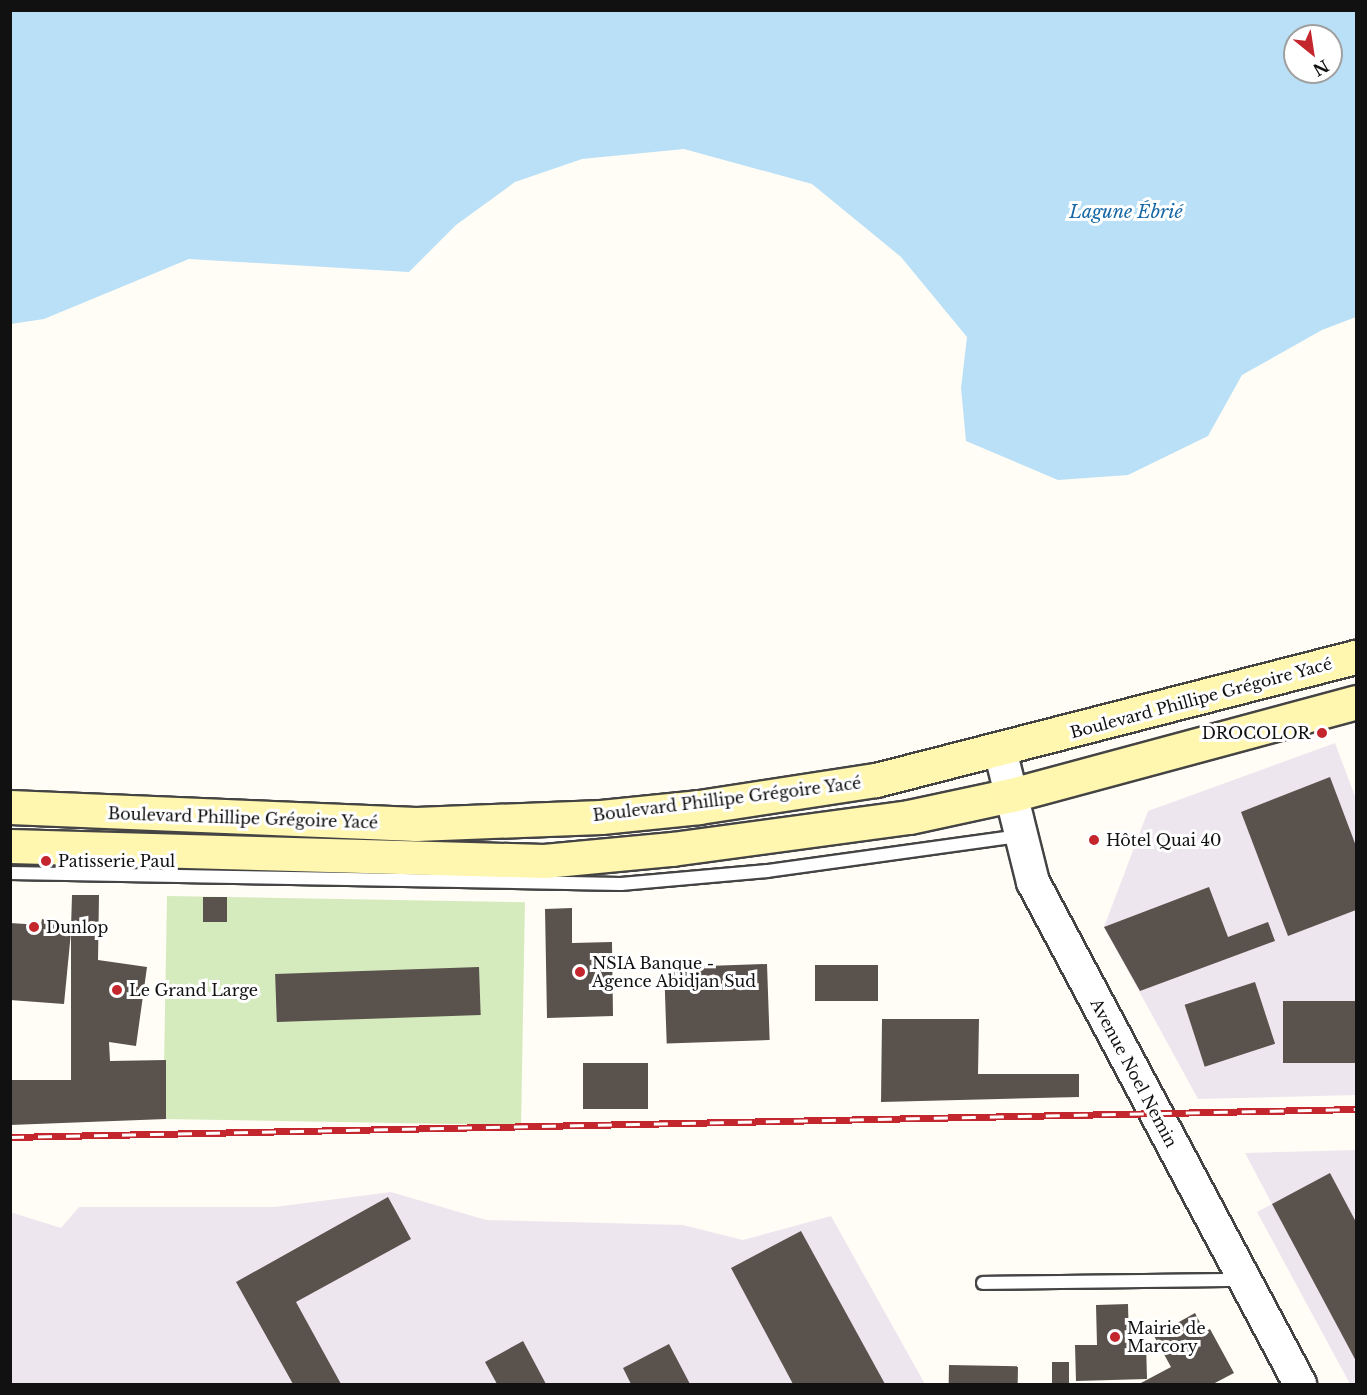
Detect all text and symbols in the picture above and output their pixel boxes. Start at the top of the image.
north arrow [1283,24,1343,84]
text: N [1309,55,1333,80]
water label: Lagune Ébrié [1069,201,1183,223]
street label: Boulevard Phillipe Grégoire Yacé [1068,654,1334,742]
place label: DROCOLOR [1202,723,1310,743]
marker: DROCOLOR [1315,726,1329,740]
street label: Boulevard Phillipe Grégoire Yacé [591,773,863,825]
street label: Boulevard Phillipe Grégoire Yacé [107,804,379,832]
place label: Hôtel Quai 40 [1106,830,1221,850]
marker: Hôtel Quai 40 [1087,833,1101,847]
place label: Patisserie Paul [58,851,175,871]
marker: Patisserie Paul [39,854,53,868]
place label: Dunlop [46,917,108,937]
marker: Dunlop [27,920,41,934]
place label: NSIA Banque - Agence Abidjan Sud [592,953,757,991]
marker: NSIA Banque - Agence Abidjan Sud [573,965,587,979]
place label: Le Grand Large [129,980,258,1000]
marker: Le Grand Large [110,983,124,997]
street label: Avenue Noel Nemin [1087,995,1181,1151]
place label: Mairie de Marcory [1127,1318,1206,1356]
marker: Mairie de Marcory [1108,1330,1122,1344]

